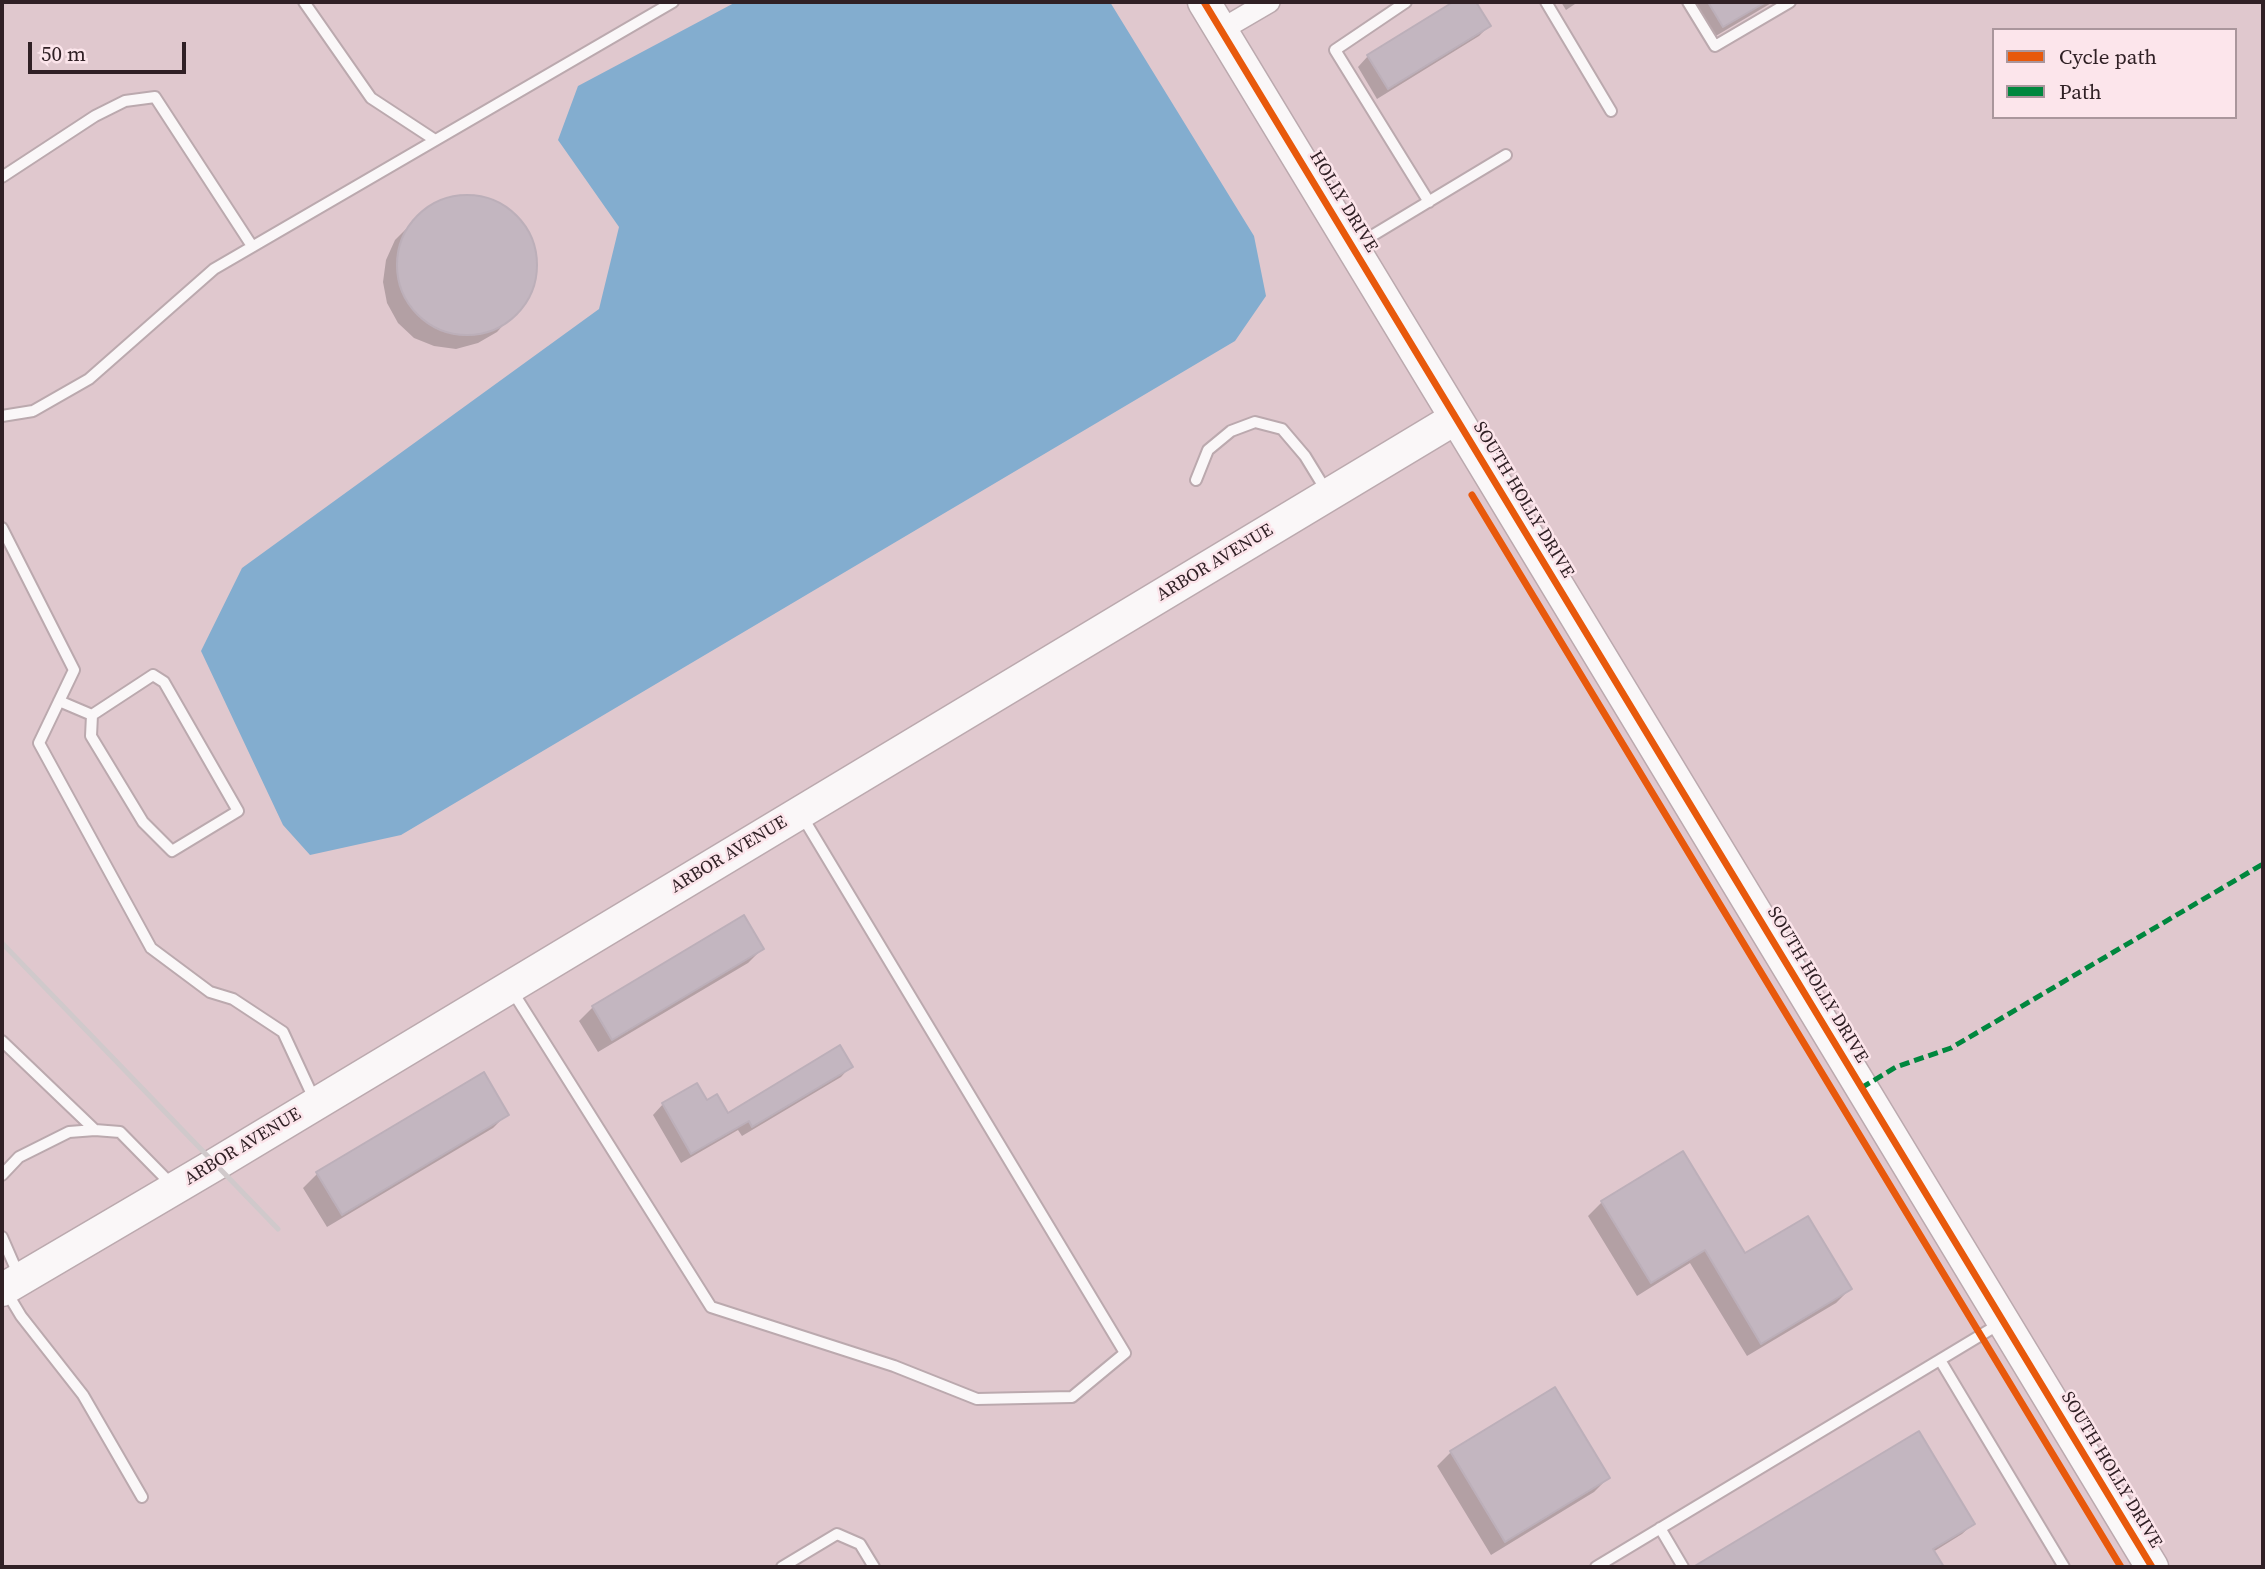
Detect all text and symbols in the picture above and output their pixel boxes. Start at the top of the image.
scale bar [32,28,189,72]
legend [1992,28,2237,119]
text: 50 m [41,39,86,68]
text: Cycle path [2059,42,2157,71]
text: Path [2059,77,2102,106]
street label: HOLLY DRIVE [1304,147,1382,257]
street label: SOUTH HOLLY DRIVE [1468,418,1578,582]
street label: ARBOR AVENUE [1153,520,1277,606]
street label: ARBOR AVENUE [667,812,791,898]
street label: SOUTH HOLLY DRIVE [1762,903,1872,1067]
street label: ARBOR AVENUE [181,1104,305,1190]
street label: SOUTH HOLLY DRIVE [2056,1388,2166,1552]

